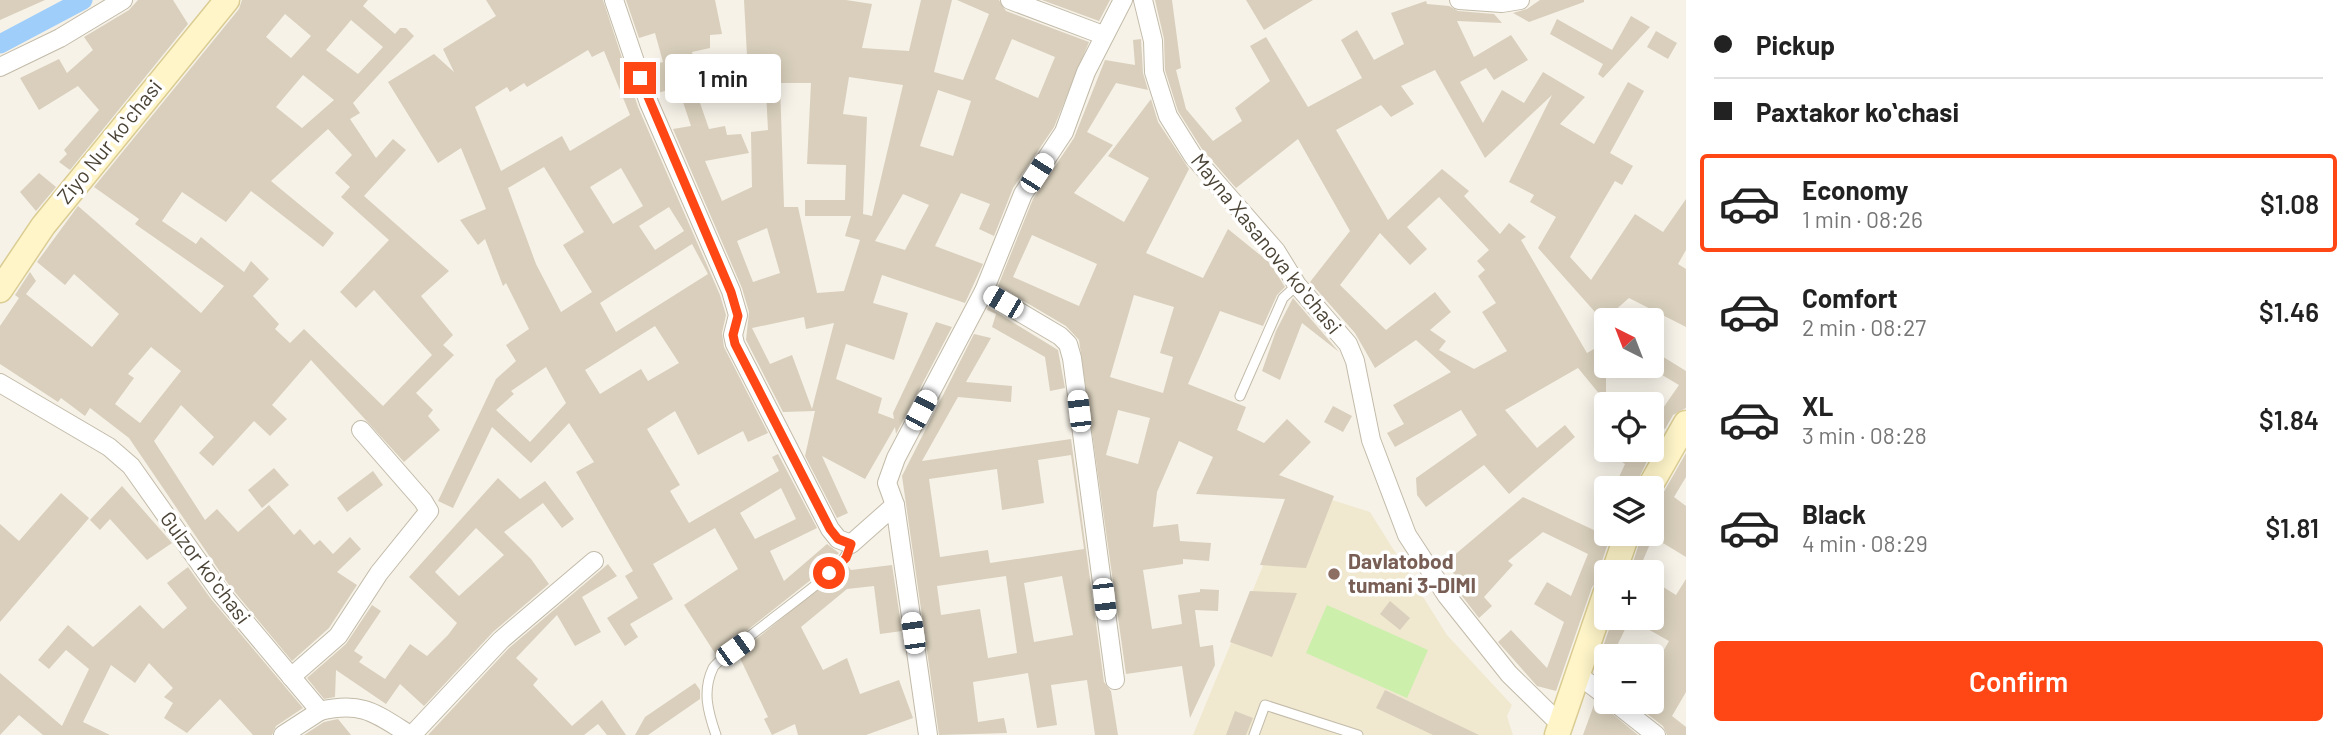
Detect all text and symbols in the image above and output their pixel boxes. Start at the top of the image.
text: Pickup [1756,29,1835,60]
callout: 1 min [664,54,780,102]
route end [624,62,656,94]
text: 1 min [698,64,748,92]
street label: Ziyo Nur koʻchasi [51,74,166,208]
text: Paxtakor koʻchasi [1756,96,1959,127]
street label: Mayna Xasanova koʻchasi [1187,148,1348,338]
car [1017,150,1058,196]
icon: car [1718,172,1781,235]
text: Economy [1802,174,1908,205]
text: $1.08 [2260,188,2319,219]
text: 1 min · 08:26 [1802,205,1923,233]
icon: car [1718,280,1781,343]
car [980,282,1027,322]
text: Comfort [1802,282,1898,313]
text: $1.46 [2259,296,2319,327]
north arrow [1594,308,1664,378]
map controls [1594,308,1664,714]
text: 2 min · 08:27 [1802,313,1926,341]
car [902,387,941,433]
icon: car [1718,388,1781,451]
car [1067,389,1092,433]
text: XL [1802,390,1833,421]
button: locate [1594,392,1664,462]
text: $1.84 [2259,404,2319,435]
text: 3 min · 08:28 [1802,421,1927,449]
button: layers [1594,476,1664,546]
icon: car [1718,496,1781,559]
text: Black [1802,498,1866,529]
street label: Gulzor koʻchasi [156,506,257,628]
text: $1.81 [2265,512,2319,543]
text: 4 min · 08:29 [1802,529,1928,557]
place label: Davlatobod tumani 3-DIMI [1348,548,1476,597]
route start [813,557,845,589]
button: + [1594,560,1664,630]
marker: Davlatobod tumani 3-DIMI [1326,566,1342,582]
car [1092,577,1117,621]
car [900,611,927,655]
car [712,628,759,670]
button: Confirm [1714,641,2323,721]
button: − [1594,644,1664,714]

